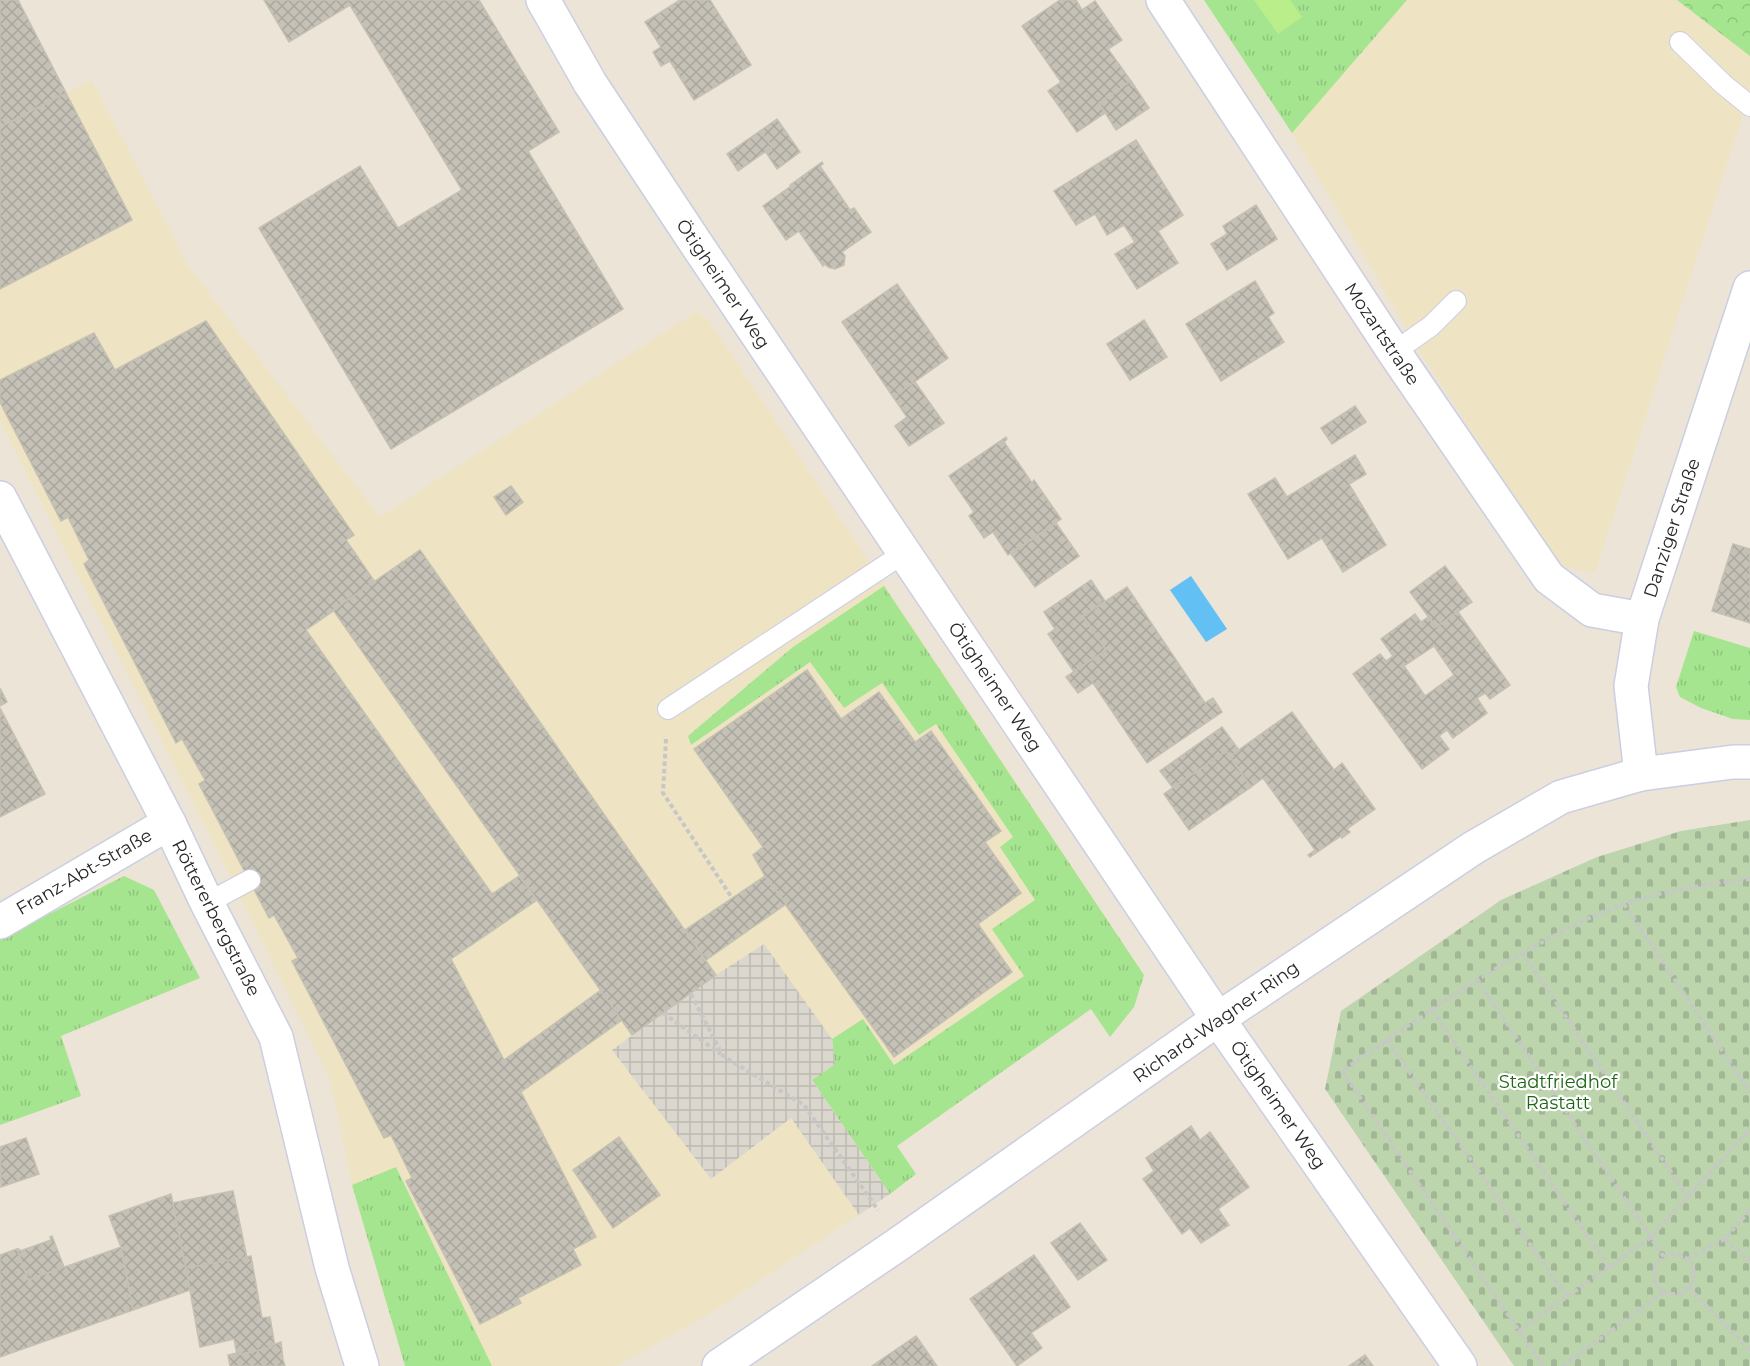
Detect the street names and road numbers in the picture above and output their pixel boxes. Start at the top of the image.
street label: Ötigheimer Weg [671,215,775,353]
street label: Mozartstraße [1340,279,1424,390]
street label: Danziger Straße [1639,455,1705,600]
street label: Ötigheimer Weg [943,618,1047,756]
street label: Franz-Abt-Straße [12,824,156,920]
street label: Röttererbergstraße [167,836,265,1000]
street label: Richard-Wagner-Ring [1129,956,1303,1088]
street label: Ötigheimer Weg [1225,1037,1331,1173]

